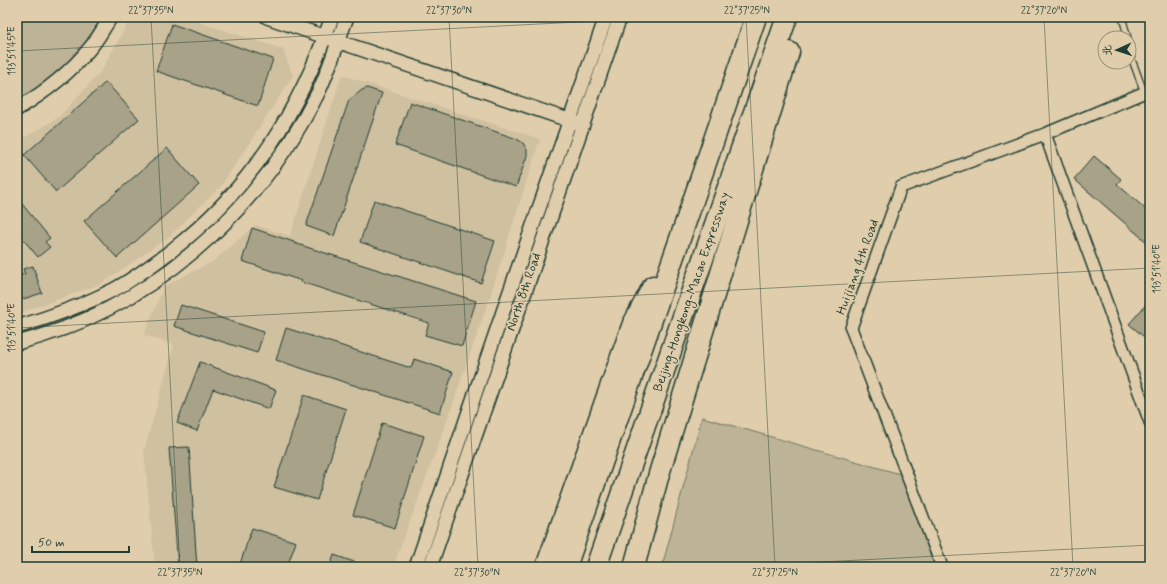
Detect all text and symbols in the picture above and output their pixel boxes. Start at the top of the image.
text: 22°37'35"N [128,4,174,18]
text: 22°37'30"N [426,4,472,18]
text: 22°37'25"N [724,4,770,18]
text: 22°37'20"N [1021,4,1067,18]
text: 113°51'45"E [5,26,19,76]
north arrow [1097,30,1137,70]
text: 北 [1101,45,1115,56]
street label: Beijing-Hongkong-Macao Expressway [650,190,735,394]
street label: Huijiang 4th Road [833,217,883,317]
text: 113°51'40"E [1150,244,1164,294]
street label: North 8th Road [503,251,545,333]
text: 113°51'40"E [5,303,19,353]
scale bar [32,528,129,554]
text: 50 m [38,535,65,551]
text: 22°37'35"N [157,566,203,580]
text: 22°37'30"N [454,566,500,580]
text: 22°37'25"N [752,566,798,580]
text: 22°37'20"N [1050,566,1096,580]

